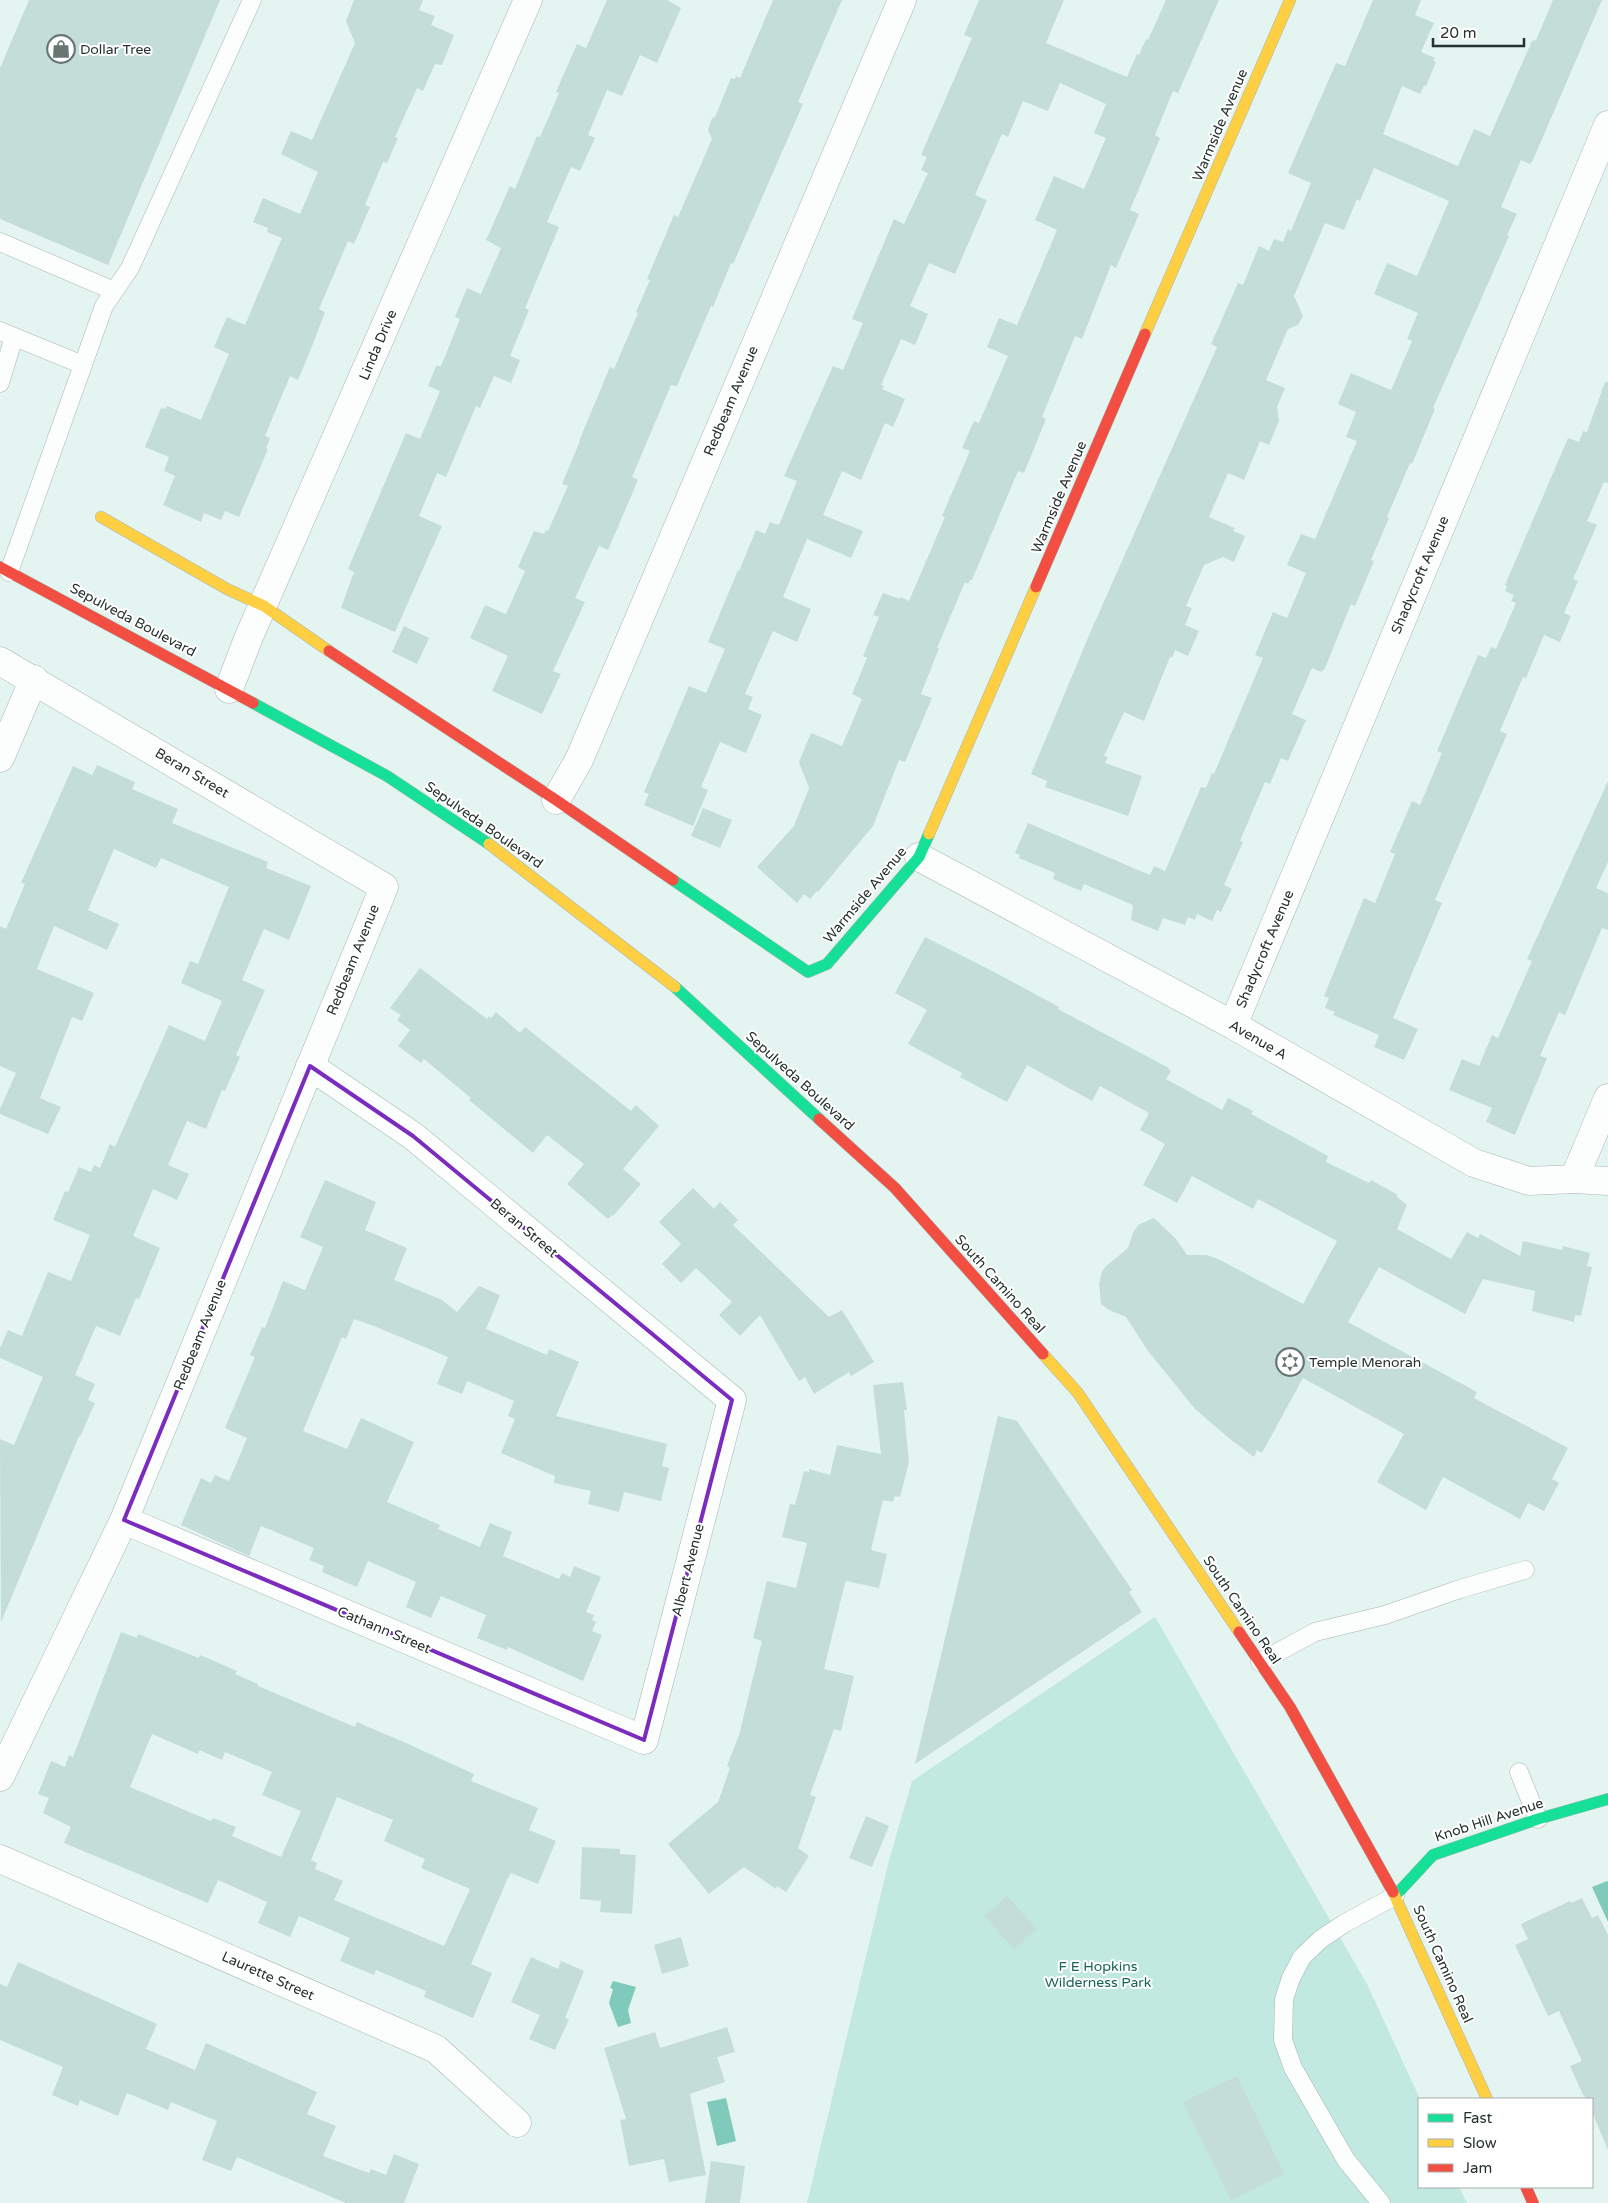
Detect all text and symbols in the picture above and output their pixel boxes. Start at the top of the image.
scale bar [1433,15,1524,47]
text: 20 m [1440,24,1477,42]
shop icon: Dollar Tree [46,34,76,64]
place label: Dollar Tree [80,41,151,58]
street label: Warmside Avenue [1189,66,1251,184]
street label: Linda Drive [356,307,400,383]
street label: Redbeam Avenue [700,343,762,459]
street label: Warmside Avenue [1028,438,1090,556]
street label: Shadycroft Avenue [1387,513,1453,637]
street label: Sepulveda Boulevard [67,580,199,660]
street label: Beran Street [152,744,232,802]
street label: Sepulveda Boulevard [422,778,546,872]
street label: Warmside Avenue [820,843,910,947]
street label: Shadycroft Avenue [1232,887,1298,1011]
street label: Redbeam Avenue [323,902,383,1018]
street label: Avenue A [1226,1017,1290,1063]
street label: Sepulveda Boulevard [742,1028,858,1134]
street label: Beran Street [487,1195,562,1262]
street label: South Camino Real [951,1231,1049,1337]
street label: Redbeam Avenue [170,1277,230,1393]
synagogue icon: Temple Menorah [1275,1347,1305,1377]
place label: Temple Menorah [1309,1354,1421,1371]
street label: Albert Avenue [668,1522,708,1618]
street label: South Camino Real [1199,1553,1285,1667]
street label: Cathann Street [335,1603,434,1658]
street label: Knob Hill Avenue [1432,1794,1546,1846]
street label: South Camino Real [1409,1903,1477,2025]
street label: Laurette Street [219,1948,318,2004]
park label: F E Hopkins Wilderness Park [1045,1958,1152,1991]
legend [1418,2098,1593,2188]
text: Fast [1463,2109,1493,2127]
text: Slow [1463,2134,1497,2152]
text: Jam [1463,2159,1492,2177]

